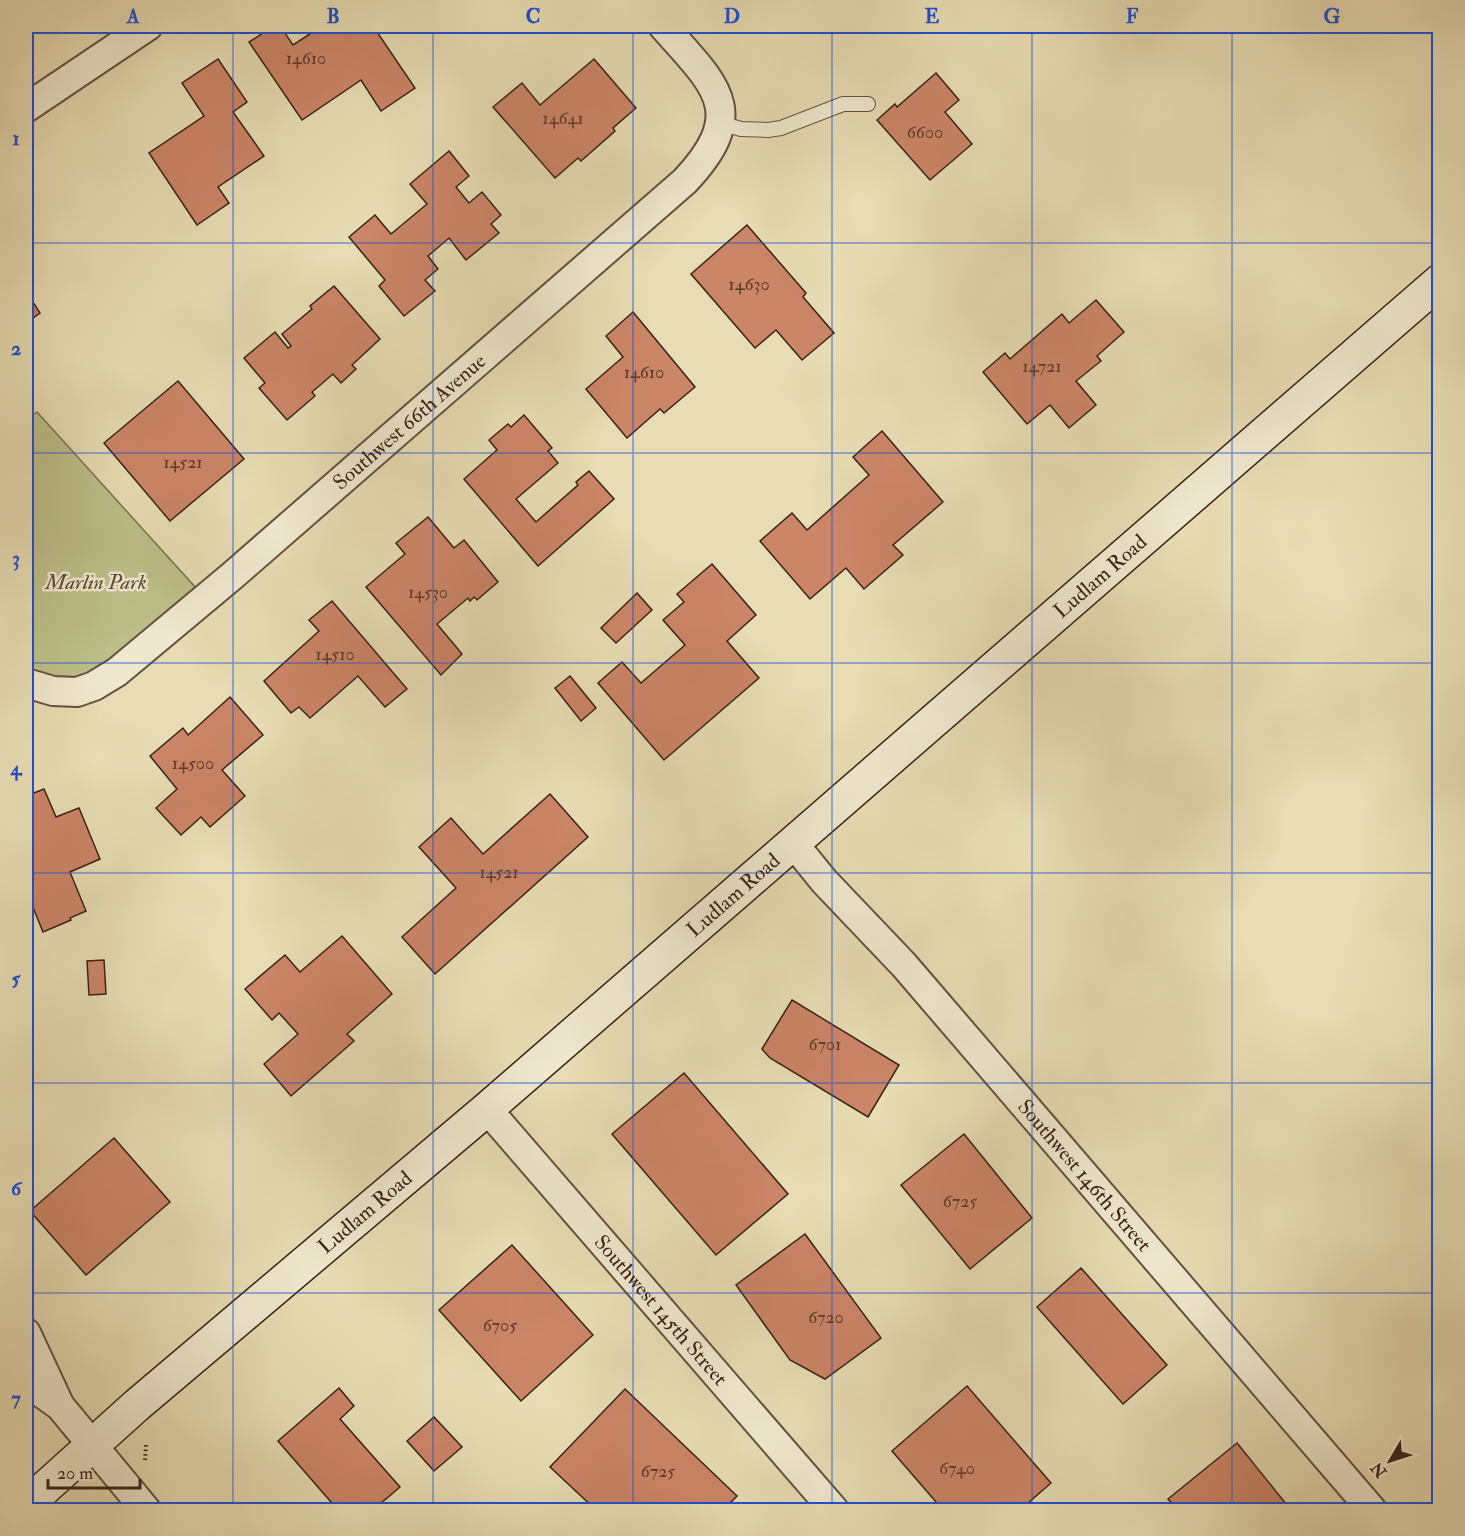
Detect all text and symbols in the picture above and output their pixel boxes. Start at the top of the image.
text: A [126,4,140,29]
text: B [326,4,340,29]
text: C [526,4,540,29]
text: D [724,4,740,29]
text: E [925,4,940,29]
text: F [1126,4,1139,29]
text: G [1324,4,1341,29]
house number: 14610 [286,47,326,70]
house number: 14641 [542,107,584,130]
house number: 6600 [907,121,943,144]
text: 1 [12,126,20,151]
house number: 14630 [728,273,770,296]
text: 2 [11,336,21,361]
street label: Southwest 66th Avenue [327,348,492,496]
house number: 14721 [1022,355,1062,378]
house number: 14610 [624,361,664,384]
house number: 14521 [163,451,203,474]
street label: Ludlam Road [1048,528,1153,625]
text: 3 [12,546,20,571]
park label: Marlin Park [43,569,147,596]
house number: 14530 [408,581,448,604]
house number: 14510 [315,643,355,666]
house number: 14500 [172,752,214,775]
text: 4 [10,756,23,781]
street label: Ludlam Road [681,847,786,943]
house number: 14521 [479,861,519,884]
text: 5 [12,966,22,991]
house number: 6701 [809,1033,841,1056]
street label: Southwest 146th Street [1011,1094,1157,1258]
street label: Ludlam Road [313,1165,418,1260]
text: 6 [11,1176,23,1201]
house number: 6725 [943,1190,977,1213]
street label: Southwest 145th Street [588,1229,734,1392]
house number: 6720 [808,1306,844,1329]
house number: 6705 [483,1314,517,1337]
text: 7 [11,1386,21,1411]
north arrow [1360,1431,1420,1491]
scale bar [48,1452,140,1490]
house number: 6740 [939,1457,975,1480]
text: N [1366,1457,1392,1482]
house number: 6725 [641,1460,675,1483]
text: 20 m [57,1462,93,1485]

